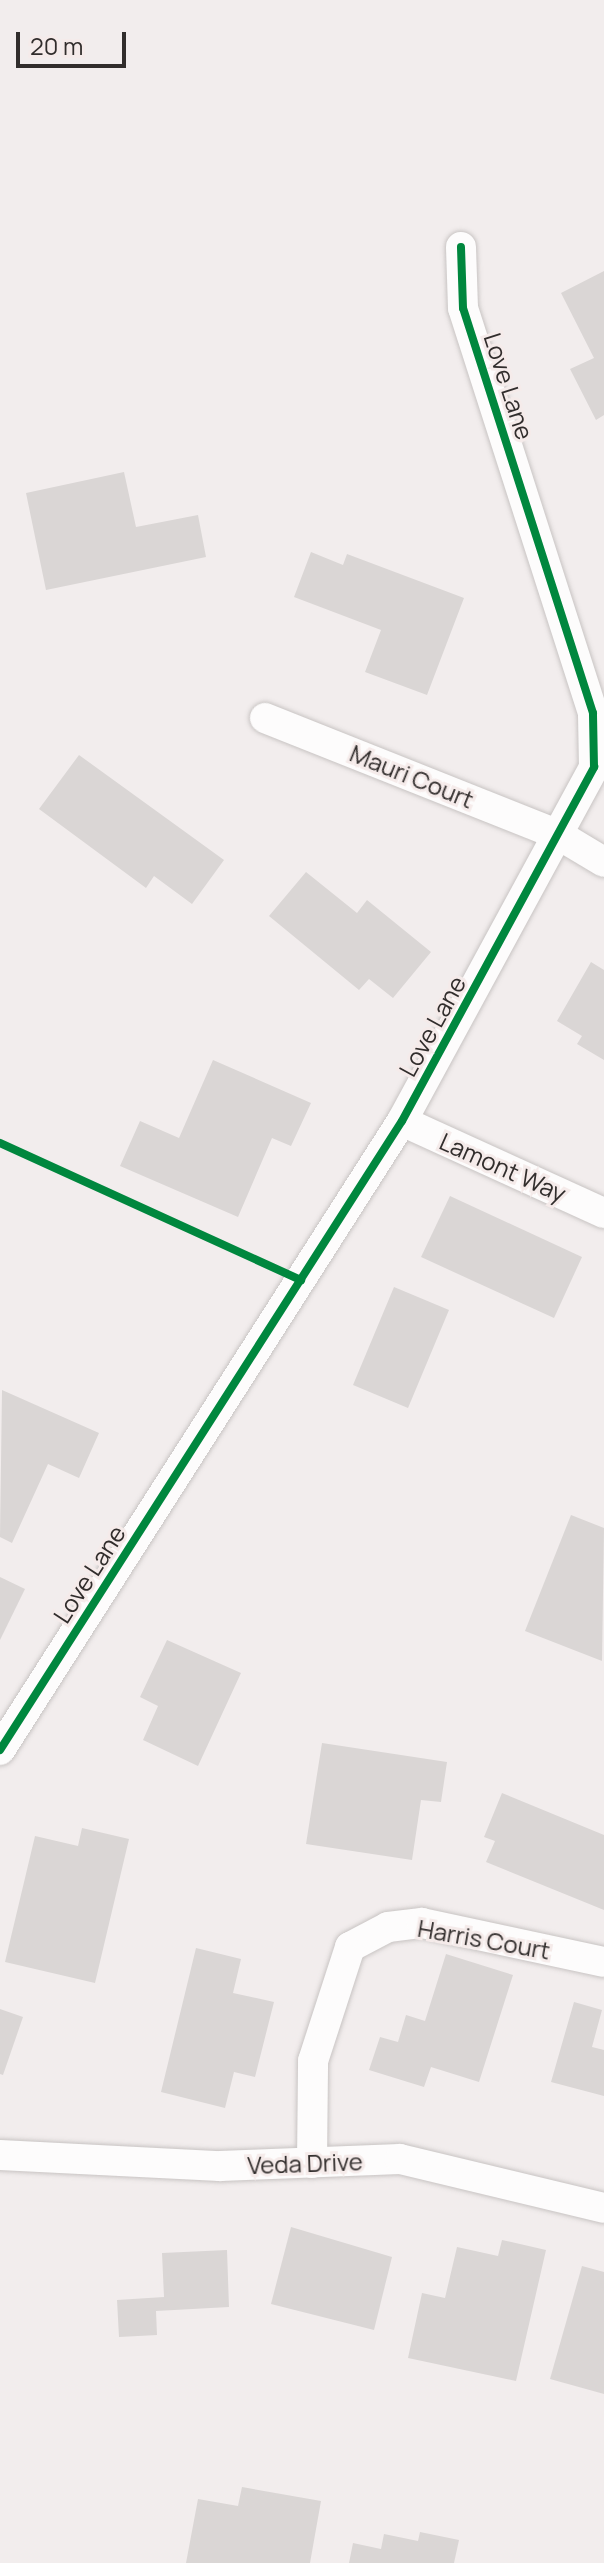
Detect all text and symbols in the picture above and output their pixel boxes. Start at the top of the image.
scale bar [20,16,130,66]
text: 20 m [30,29,83,62]
street label: Love Lane [478,329,540,443]
street label: Mauri Court [346,738,478,814]
street label: Love Lane [393,971,471,1081]
street label: Lamont Way [435,1126,571,1208]
street label: Love Lane [47,1520,131,1628]
street label: Harris Court [416,1913,552,1965]
street label: Veda Drive [247,2147,363,2179]

